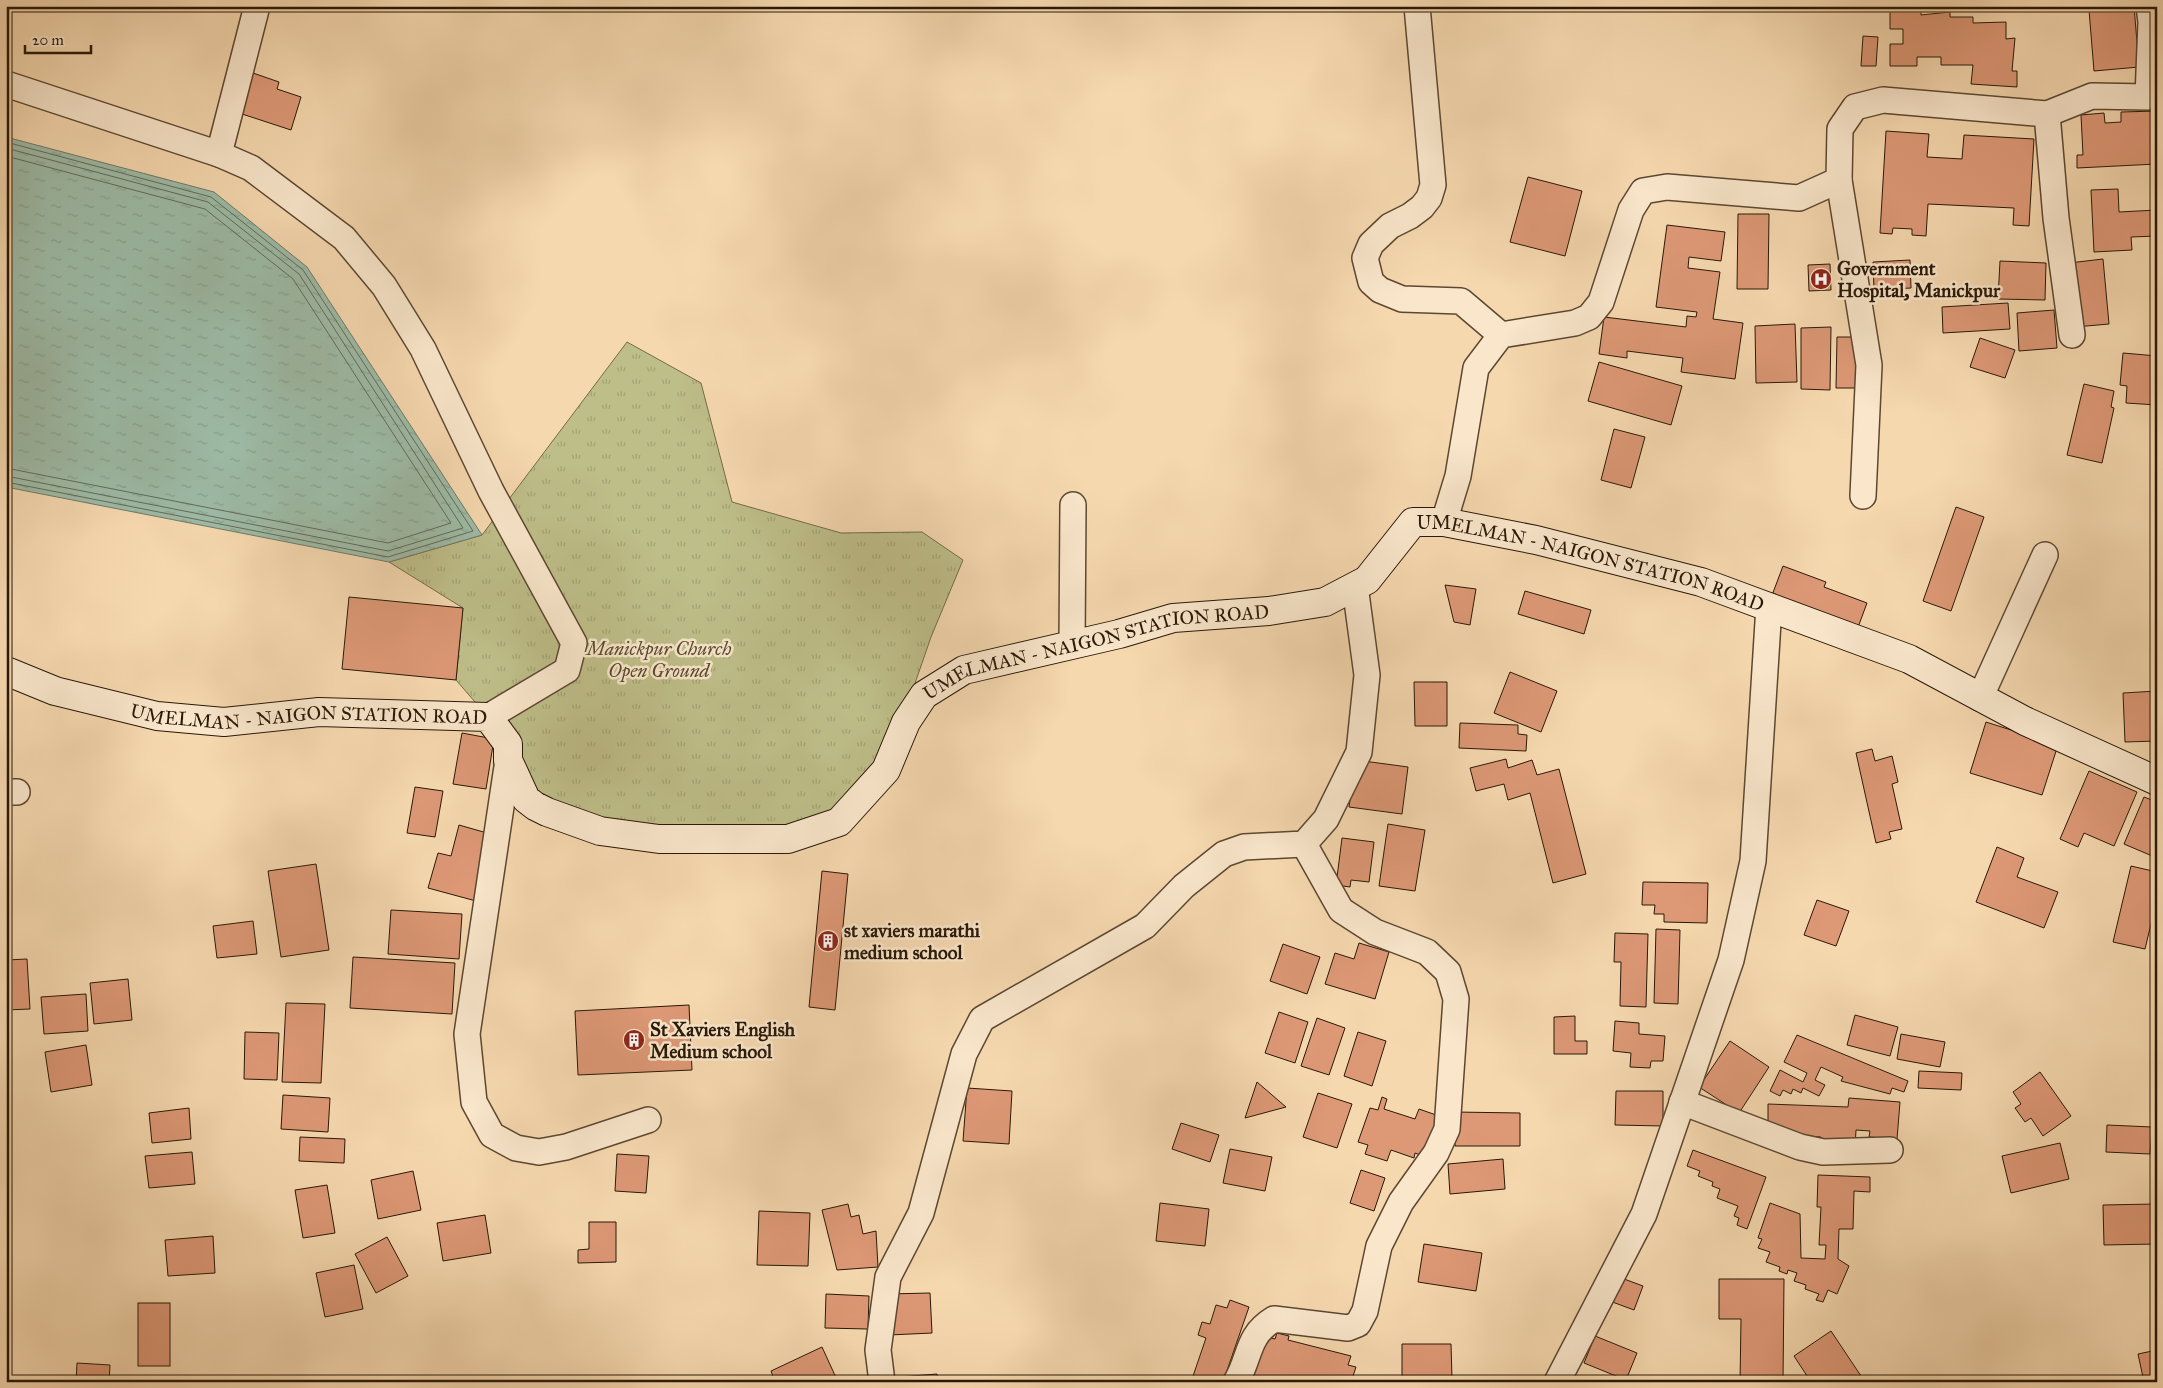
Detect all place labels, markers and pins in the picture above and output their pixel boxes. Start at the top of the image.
place label: Government Hospital, Manickpur [1837,257,2001,303]
hospital icon: Government Hospital, Manickpur [1809,267,1833,291]
place label: st xaviers marathi medium school [843,919,981,964]
building icon: st xaviers marathi medium school [816,929,840,953]
place label: St Xaviers English Medium school [650,1018,796,1063]
building icon: St Xaviers English Medium school [622,1028,646,1052]

